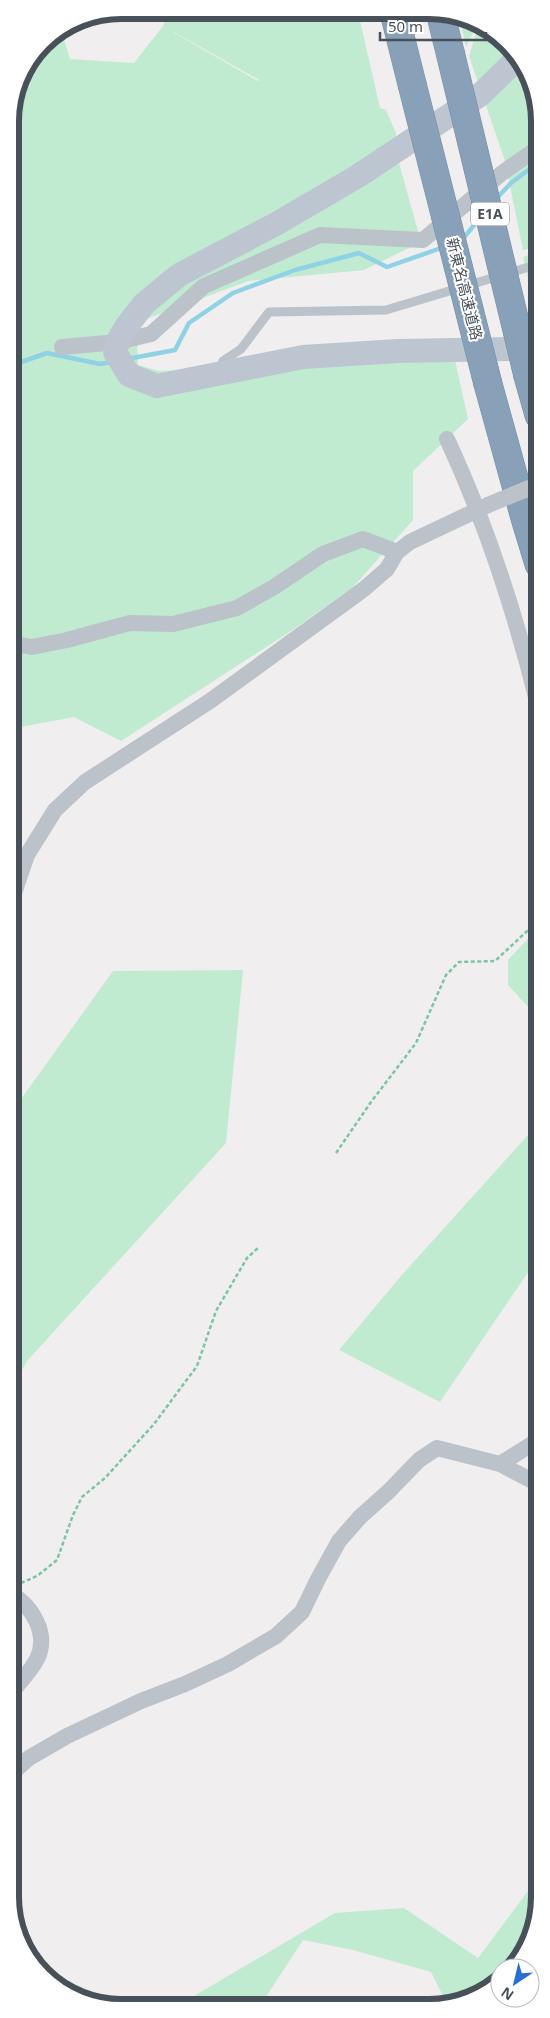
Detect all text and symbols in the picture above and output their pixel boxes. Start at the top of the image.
scale bar [380,10,486,42]
text: 50 m [388,16,423,36]
road number: E1A [471,202,509,225]
street label: 新東名高速道路 [443,235,487,342]
north arrow [490,1958,540,2008]
text: N [497,1983,517,2005]

